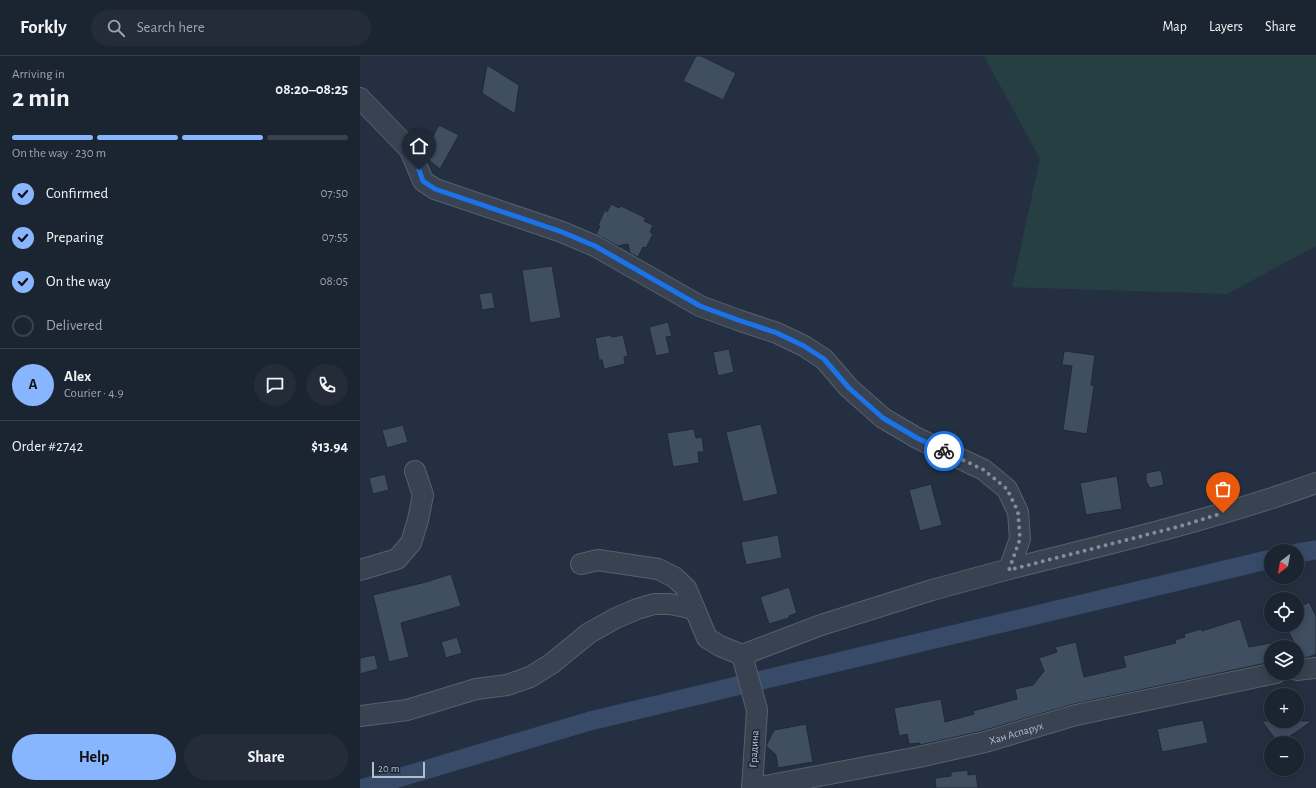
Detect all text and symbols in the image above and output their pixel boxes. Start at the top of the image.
search box [91,10,371,46]
icon: search [105,17,127,39]
text: Forkly [20,18,67,37]
text: Search here [137,20,205,35]
text: Map [1162,20,1187,34]
text: Layers [1209,20,1243,34]
text: Share [1265,20,1296,34]
text: Arriving in [12,68,65,81]
text: 08:20–08:25 [275,82,348,97]
text: 2 min [12,85,70,111]
pin [402,129,436,170]
icon: home [408,135,430,157]
text: On the way · 230 m [12,147,106,160]
icon: check [12,183,34,205]
text: Confirmed [46,186,108,201]
text: 07:50 [320,187,348,200]
icon: check [12,227,34,249]
text: Preparing [46,230,103,245]
text: 07:55 [322,231,348,244]
icon: check [12,271,34,293]
text: On the way [46,274,111,289]
text: 08:05 [320,275,348,288]
text: Delivered [46,318,103,333]
button: chat [254,364,296,406]
button: phone [306,364,348,406]
text: Alex [64,369,91,384]
text: A [28,377,38,392]
text: Courier · 4.9 [64,387,124,400]
courier [924,431,964,471]
text: Order #2742 [12,439,83,454]
text: $13.94 [311,439,348,454]
icon: bike [933,440,955,462]
pin [1206,472,1240,513]
icon: bag [1212,478,1234,500]
north arrow [1264,544,1304,584]
map controls [1264,544,1304,776]
button: locate [1264,592,1304,632]
button: layers [1264,640,1304,680]
button: + [1264,688,1304,728]
street label: Хан Аспарух [988,720,1044,746]
street label: Градина [748,730,760,768]
button: Help [12,734,176,780]
button: Share [184,734,348,780]
button: − [1264,736,1304,776]
scale bar [372,760,425,779]
text: 20 m [378,763,399,774]

